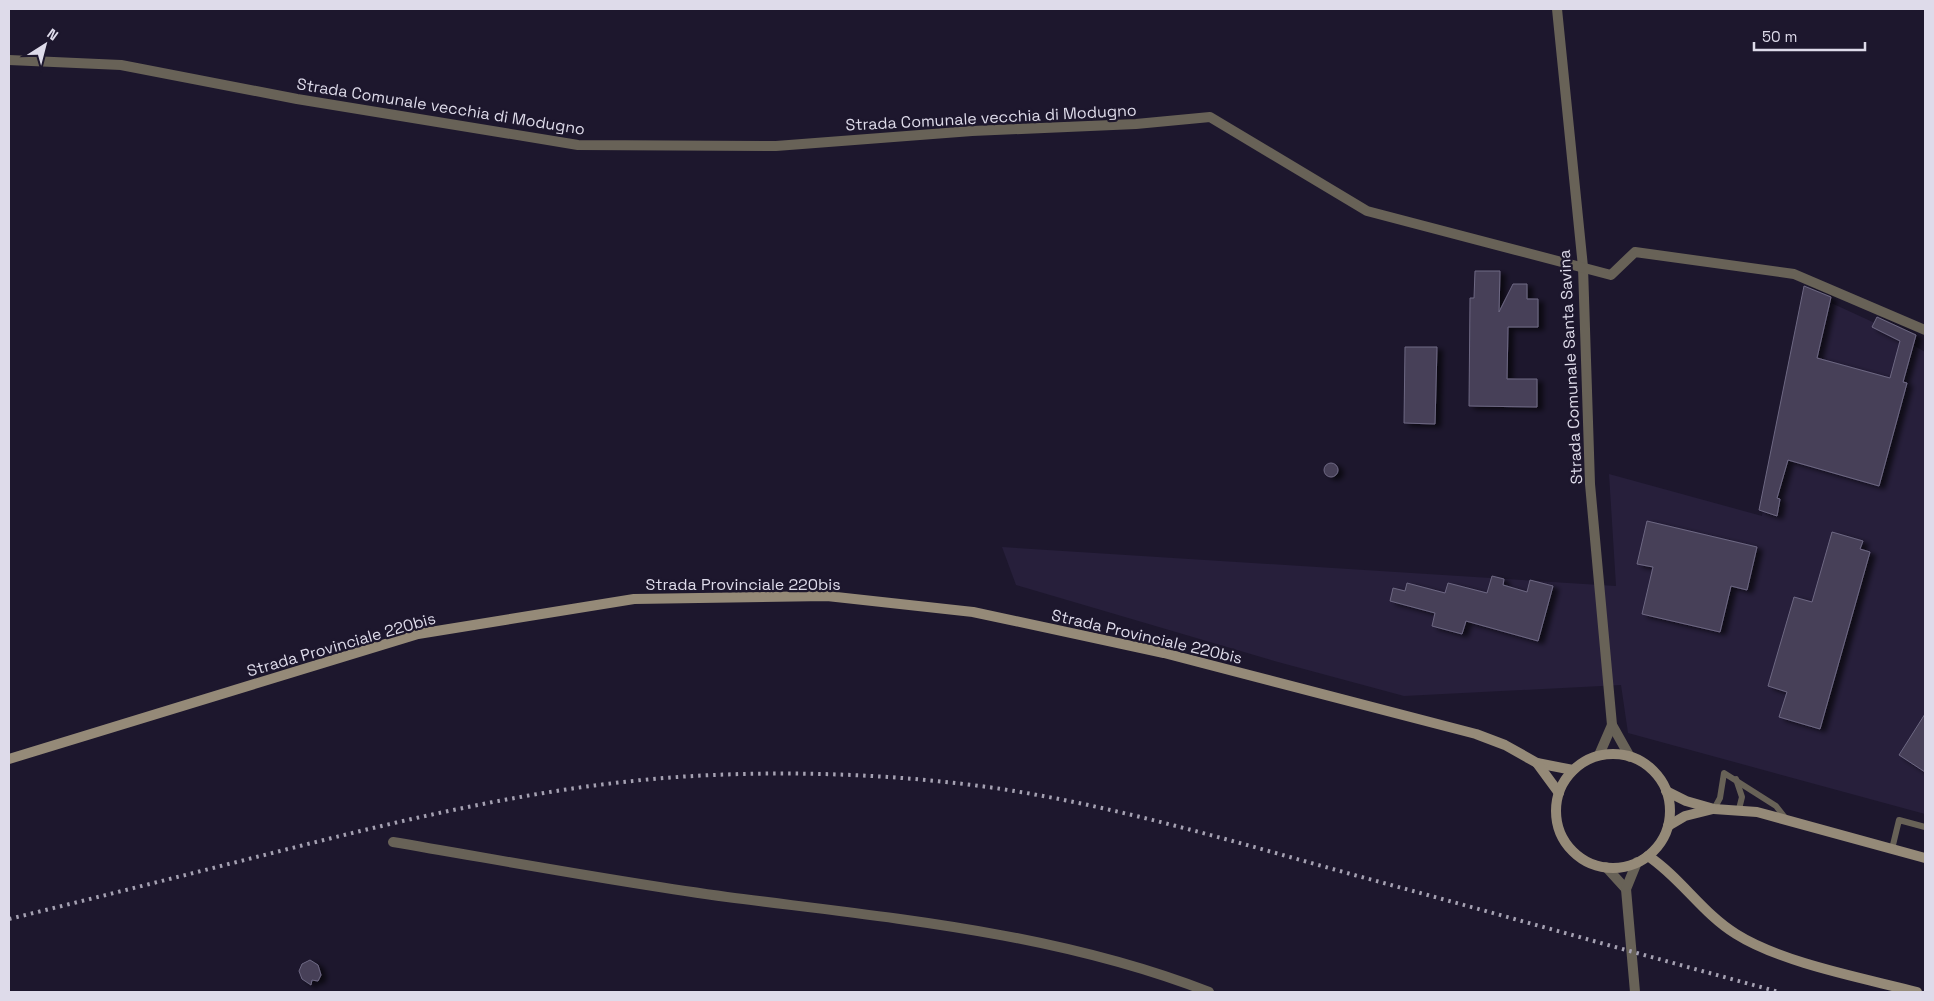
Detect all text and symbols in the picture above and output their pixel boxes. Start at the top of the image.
north arrow [20,20,70,70]
scale bar [1754,20,1865,52]
text: N [44,24,62,45]
text: 50 m [1762,27,1797,46]
street label: Strada Comunale vecchia di Modugno [295,73,587,140]
street label: Strada Comunale vecchia di Modugno [845,99,1137,136]
street label: Strada Comunale Santa Savina [1554,249,1587,485]
street label: Strada Provinciale 220bis [645,574,841,595]
street label: Strada Provinciale 220bis [1049,604,1244,669]
street label: Strada Provinciale 220bis [244,607,438,681]

